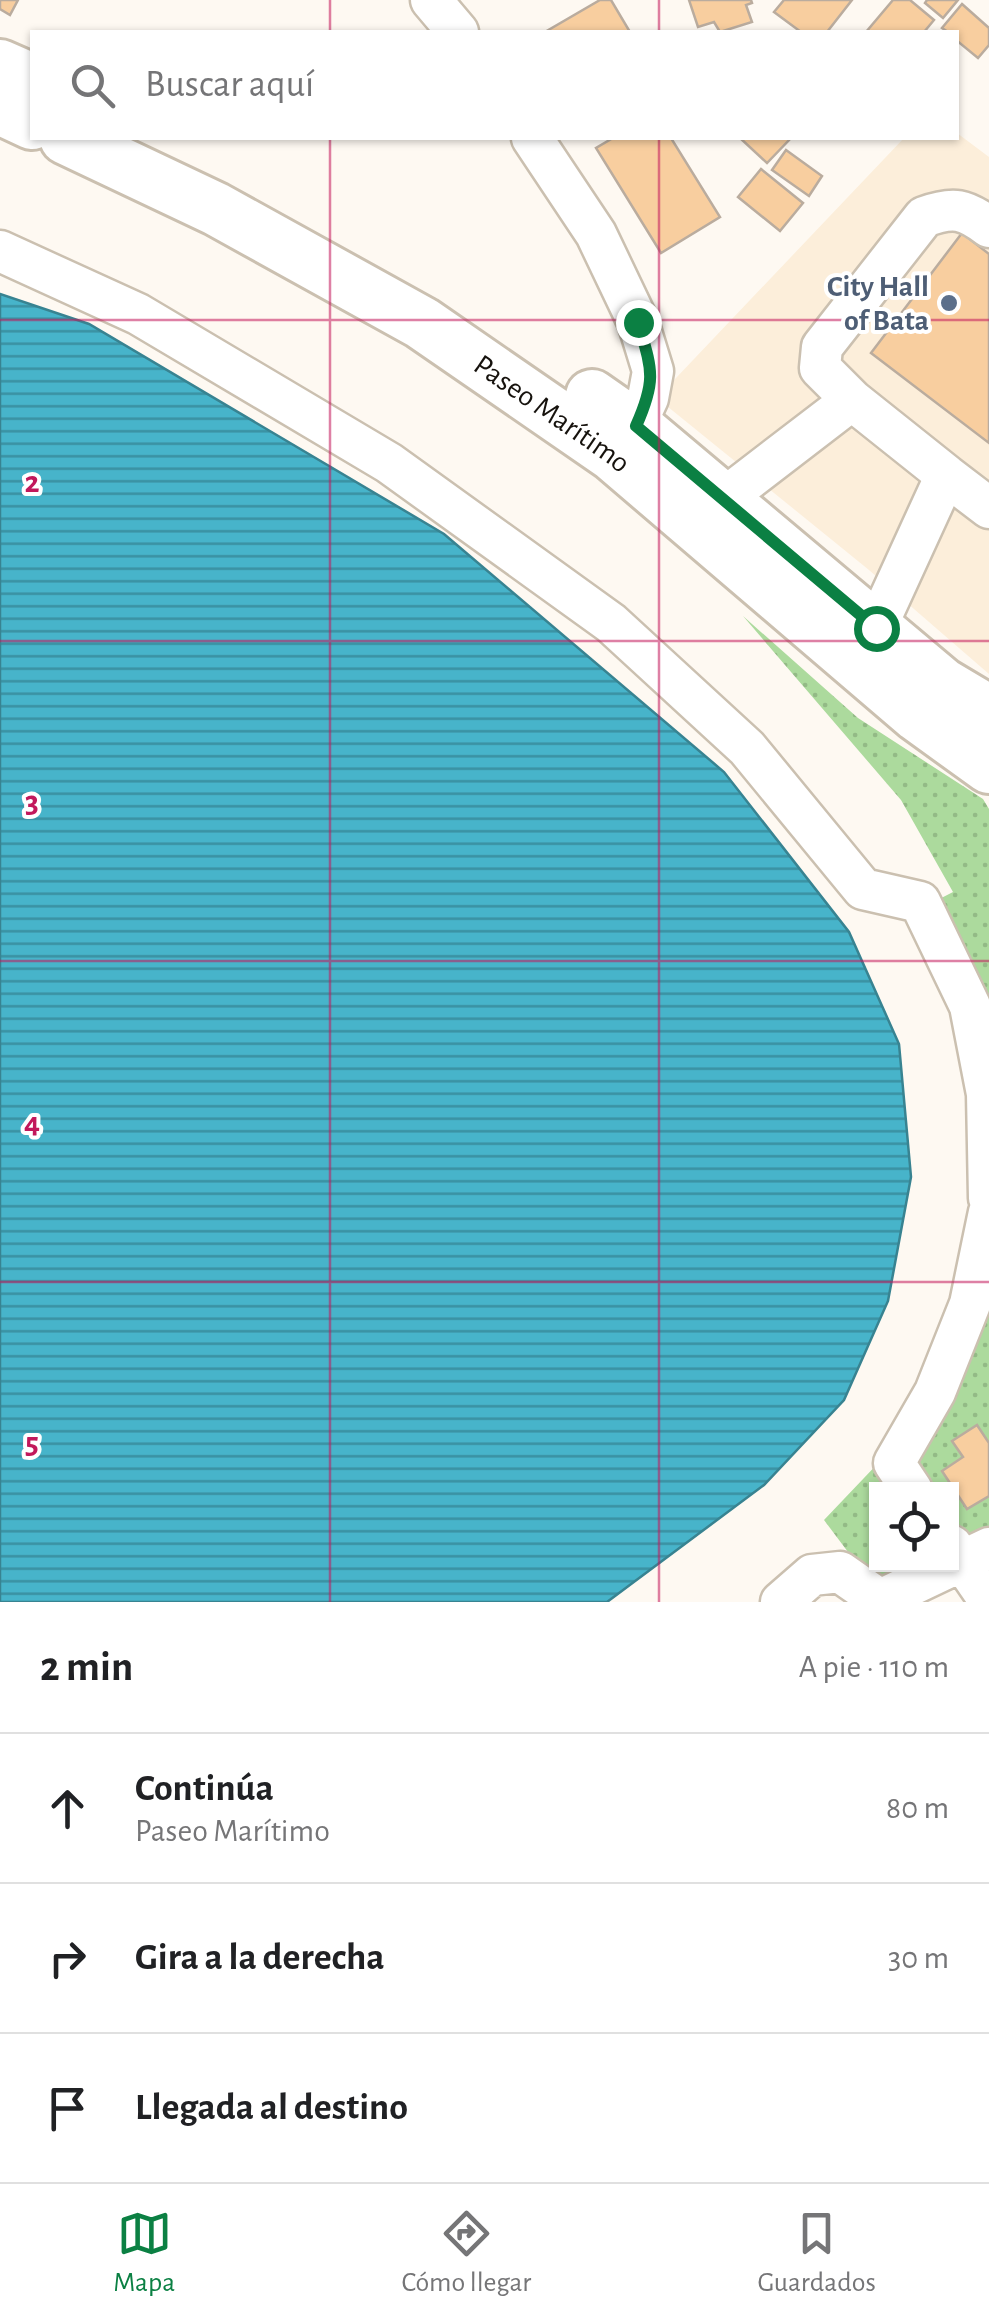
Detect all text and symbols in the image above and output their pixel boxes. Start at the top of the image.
search box [30,30,959,140]
icon: search [65,58,120,113]
text: Buscar aquí [145,66,314,104]
place label: City Hall of Bata [827,272,929,336]
marker: City Hall of Bata [938,292,960,314]
route end [616,300,662,346]
street label: Paseo Marítimo [468,350,636,479]
text: 2 [24,466,40,498]
route start [854,606,900,652]
text: 3 [25,786,39,818]
text: 4 [24,1107,40,1139]
text: 5 [25,1427,39,1459]
map controls [869,1482,959,1572]
button: locate [869,1482,959,1572]
text: 2 min [40,1646,133,1688]
text: A pie · 110 m [799,1651,949,1683]
text: Continúa [135,1770,274,1808]
icon: ahead [40,1781,95,1836]
text: 80 m [886,1792,949,1824]
text: Paseo Marítimo [135,1815,330,1847]
icon: right [40,1931,95,1986]
text: Gira a la derecha [135,1939,385,1977]
text: 30 m [888,1942,949,1974]
icon: arrive [40,2081,95,2136]
text: Llegada al destino [135,2089,408,2127]
tab: Mapa [113,2206,175,2300]
tab: Cómo llegar [402,2206,531,2300]
tab: Guardados [758,2206,876,2300]

